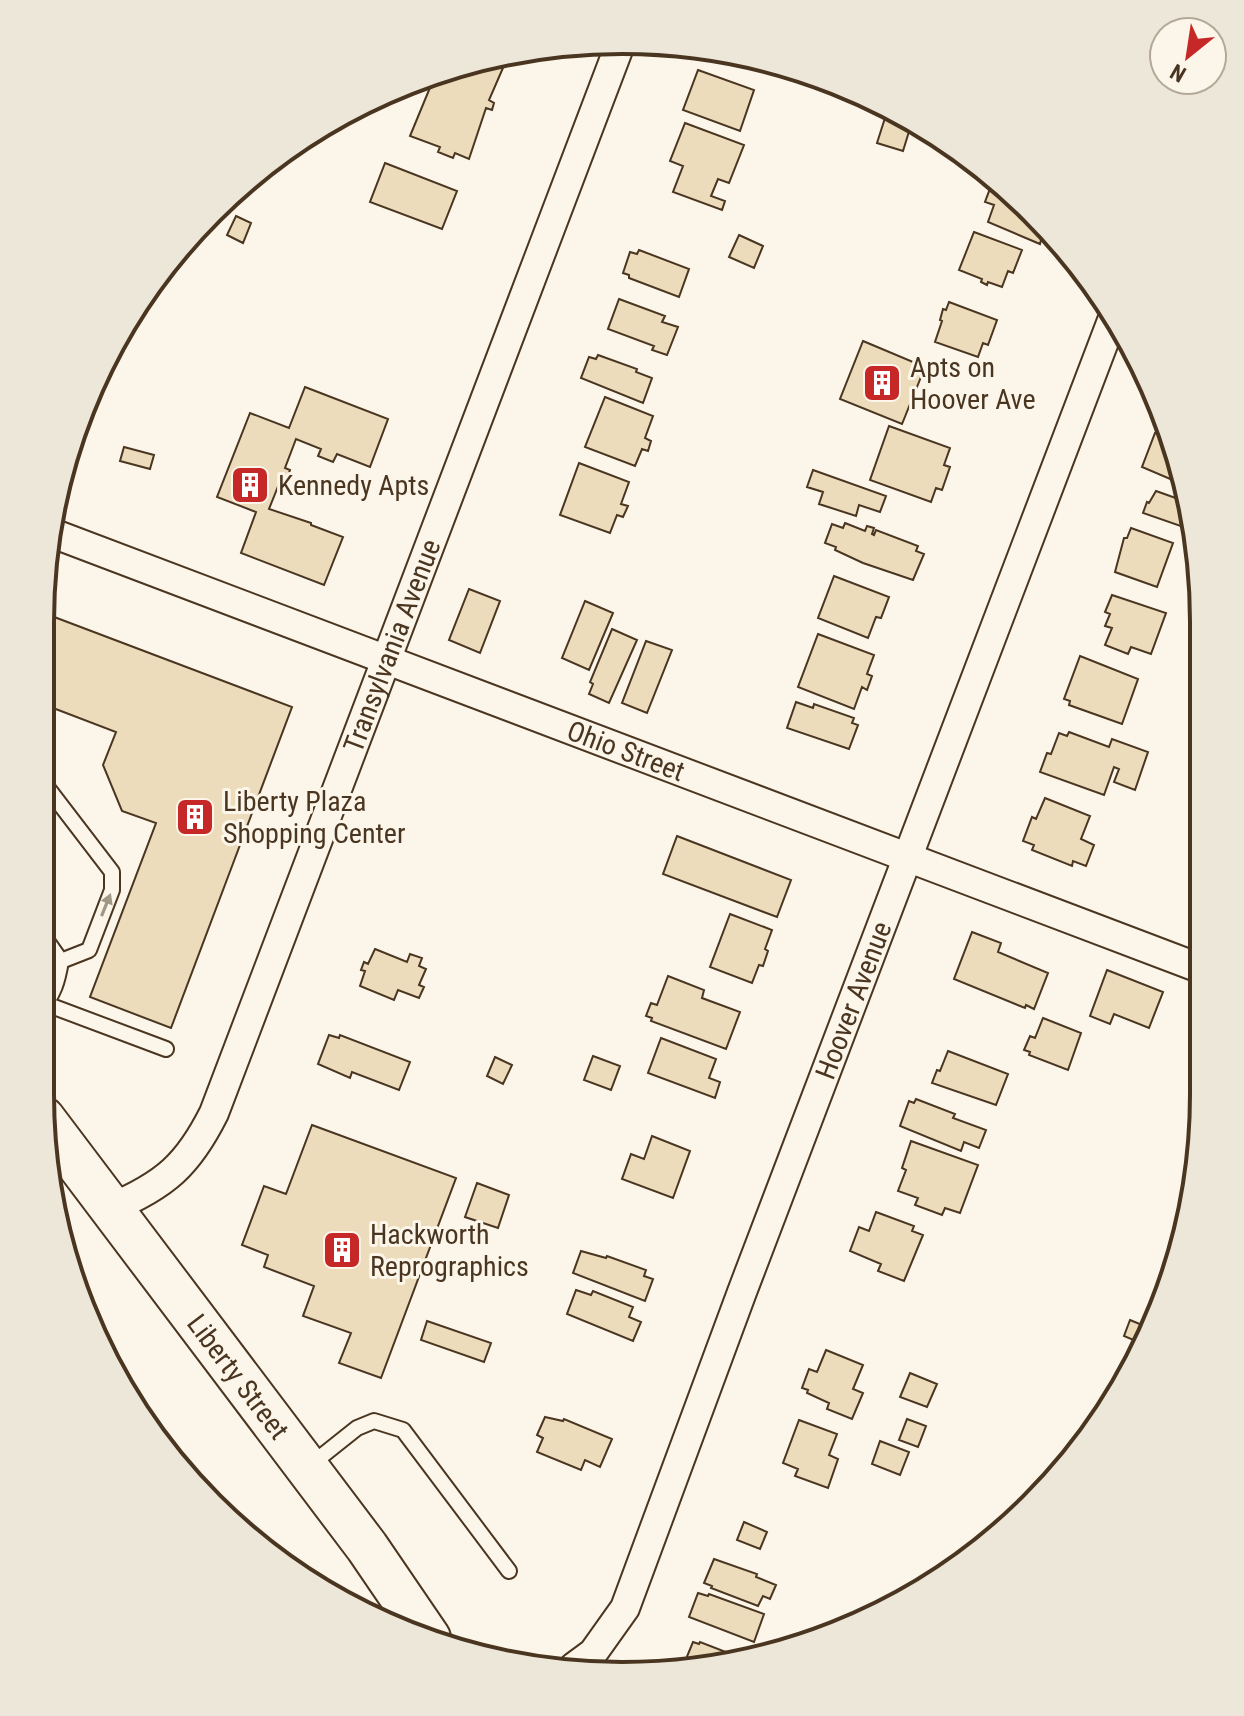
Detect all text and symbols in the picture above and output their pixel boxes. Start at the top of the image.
north arrow [1148,16,1228,96]
text: N [1166,59,1190,87]
place label: Apts on Hoover Ave [910,351,1036,416]
building icon: Apts on Hoover Ave [861,362,903,404]
building icon: Kennedy Apts [229,464,271,506]
place label: Kennedy Apts [278,469,429,502]
street label: Transylvania Avenue [337,535,447,757]
street label: Ohio Street [563,714,689,788]
place label: Liberty Plaza Shopping Center [223,785,405,850]
building icon: Liberty Plaza Shopping Center [174,796,216,838]
one-way arrow [100,893,113,917]
street label: Hoover Avenue [809,917,899,1084]
place label: Hackworth Reprographics [370,1218,529,1283]
building icon: Hackworth Reprographics [321,1229,363,1271]
street label: Liberty Street [180,1308,296,1446]

